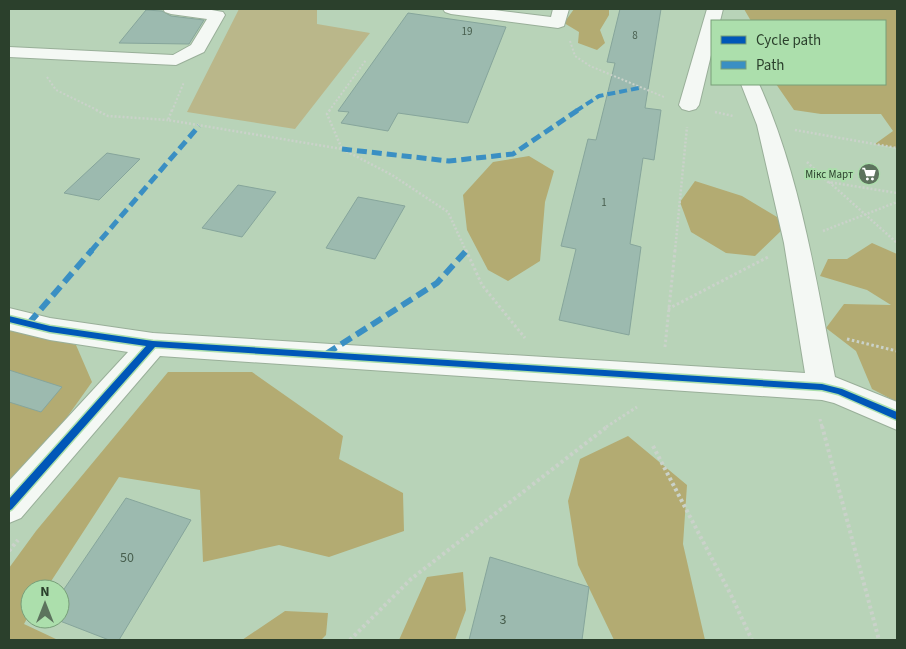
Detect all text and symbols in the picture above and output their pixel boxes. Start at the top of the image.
legend [711,20,886,85]
house number: 19 [462,24,472,39]
house number: 8 [632,28,638,43]
text: Cycle path [756,30,821,51]
text: Path [756,55,784,76]
supermarket icon: Мікс Март [857,162,881,186]
place label: Мікс Март [805,167,853,182]
house number: 1 [601,195,607,210]
house number: 50 [120,548,134,568]
north arrow [20,579,70,629]
text: N [40,582,50,602]
house number: 3 [500,610,507,630]

